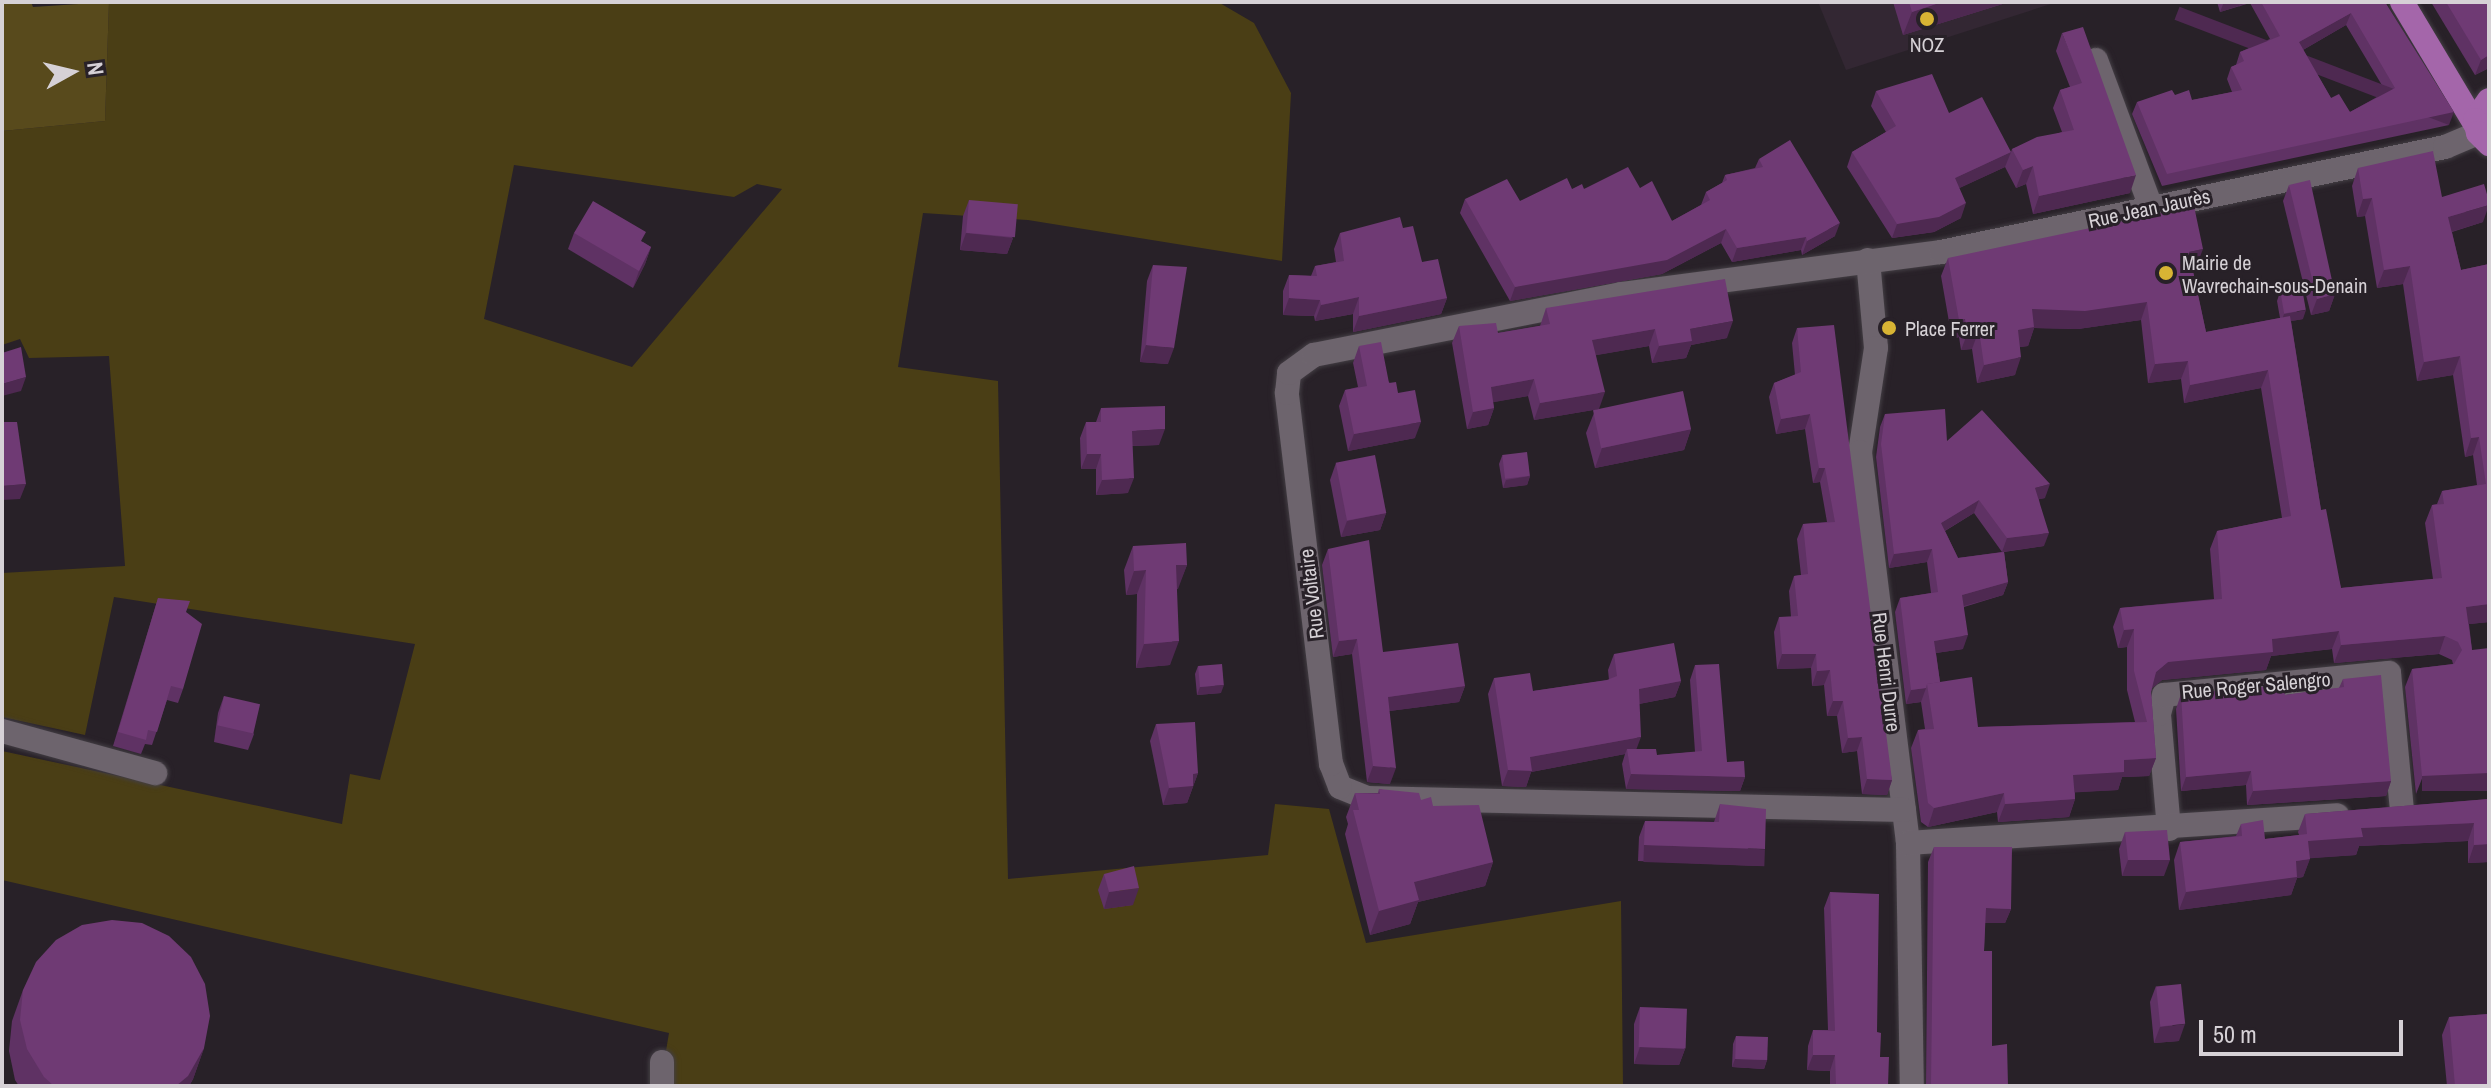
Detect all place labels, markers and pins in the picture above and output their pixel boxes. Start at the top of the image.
marker: NOZ [1918,10,1936,28]
place label: NOZ [1910,32,1944,56]
place label: Mairie de Wavrechain-sous-Denain [2182,250,2367,297]
marker: Mairie de Wavrechain-sous-Denain [2157,264,2175,282]
place label: Place Ferrer [1905,316,1994,340]
marker: Place Ferrer [1880,319,1898,337]

